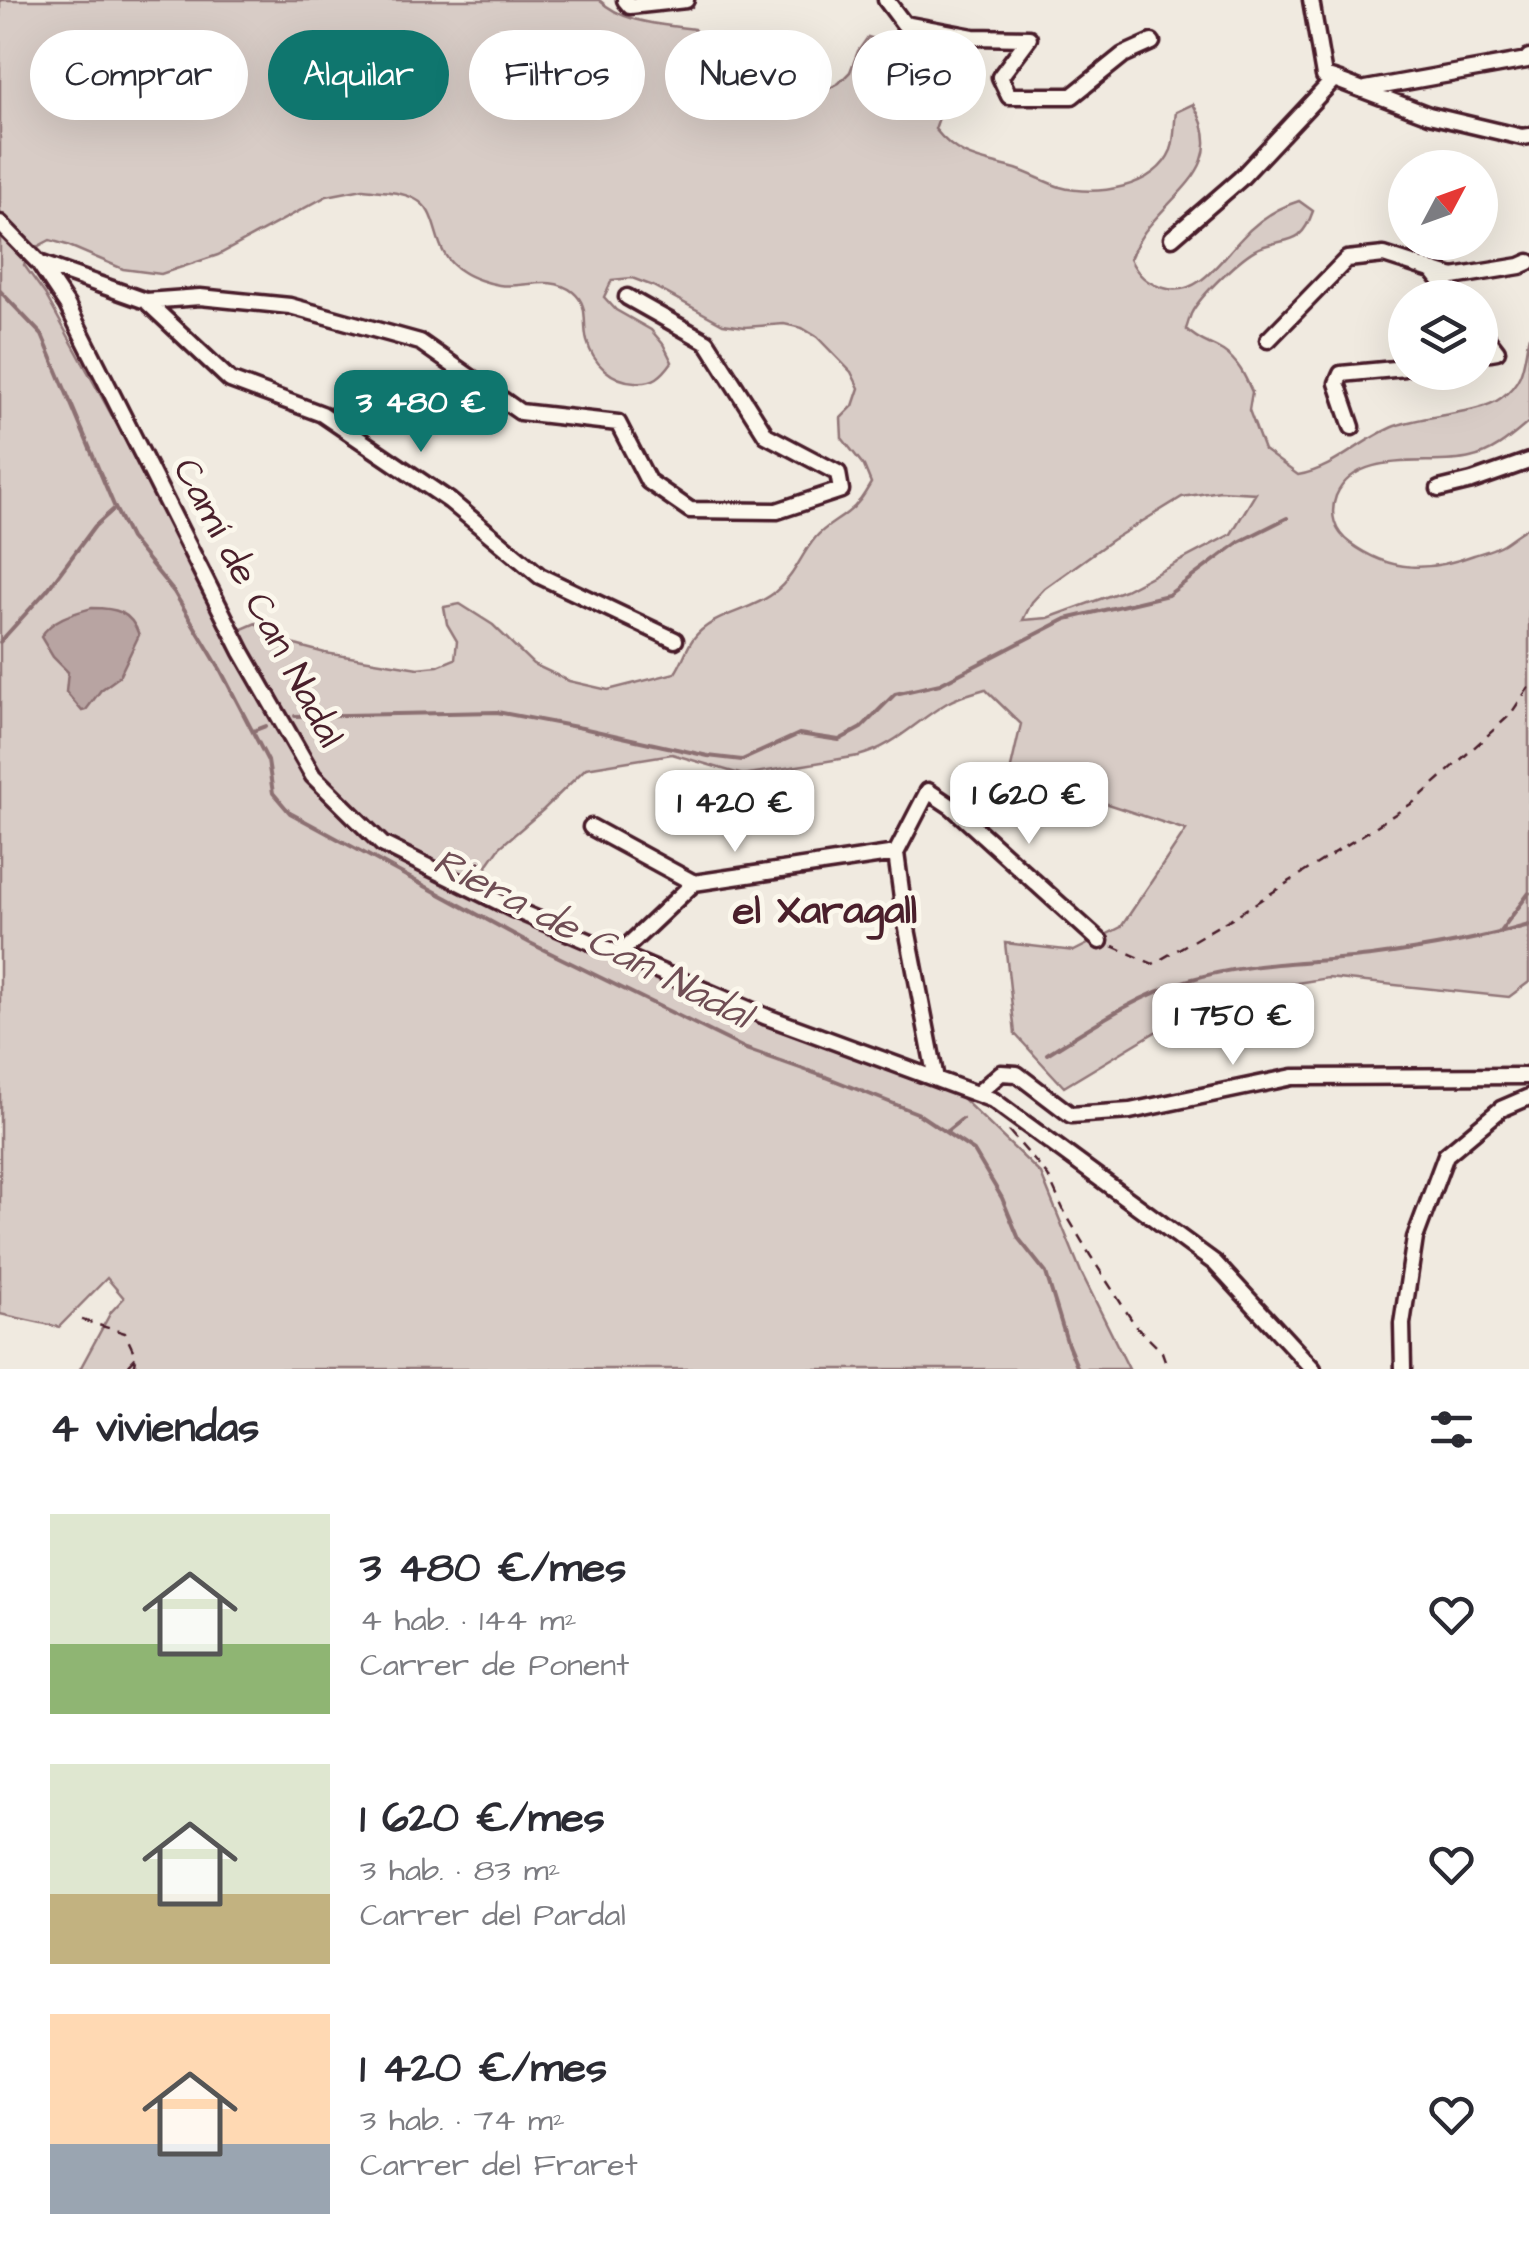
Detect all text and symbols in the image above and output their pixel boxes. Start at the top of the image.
chip: Comprar [30,30,248,120]
chip: Alquilar [268,30,449,120]
chip: Filtros [469,30,645,120]
chip: Nuevo [665,30,832,120]
chip: Piso [852,30,986,120]
north arrow [1388,150,1498,260]
map controls [1388,150,1498,390]
button: layers [1388,280,1498,390]
pin: 3 480 € [329,370,513,455]
text: 3 480 € [356,380,486,425]
street label: Camí de Can Nadal [160,449,356,757]
pin: 1 620 € [937,762,1121,847]
pin: 1 420 € [643,770,827,855]
text: 1 620 € [972,772,1086,817]
text: 1 420 € [677,780,793,825]
water label: Riera de Can Nadal [424,835,765,1045]
district label: el Xaragall [733,884,917,940]
pin: 1 750 € [1141,983,1325,1068]
text: 1 750 € [1174,993,1292,1038]
text: 4 viviendas [50,1400,259,1458]
icon: filters [1424,1402,1479,1457]
text: 3 480 €/mes [360,1540,626,1598]
icon: home [130,1554,250,1674]
icon: heart [1424,1587,1479,1642]
text: 4 hab. · 144 m² [360,1598,577,1643]
text: Carrer de Ponent [360,1643,629,1688]
text: 1 620 €/mes [360,1790,605,1848]
icon: home [130,1804,250,1924]
icon: heart [1424,1837,1479,1892]
text: 3 hab. · 83 m² [360,1848,561,1893]
text: Carrer del Pardal [360,1893,626,1938]
text: 1 420 €/mes [360,2040,607,2098]
icon: home [130,2054,250,2174]
icon: heart [1424,2087,1479,2142]
text: 3 hab. · 74 m² [360,2098,565,2143]
text: Carrer del Fraret [360,2143,638,2188]

